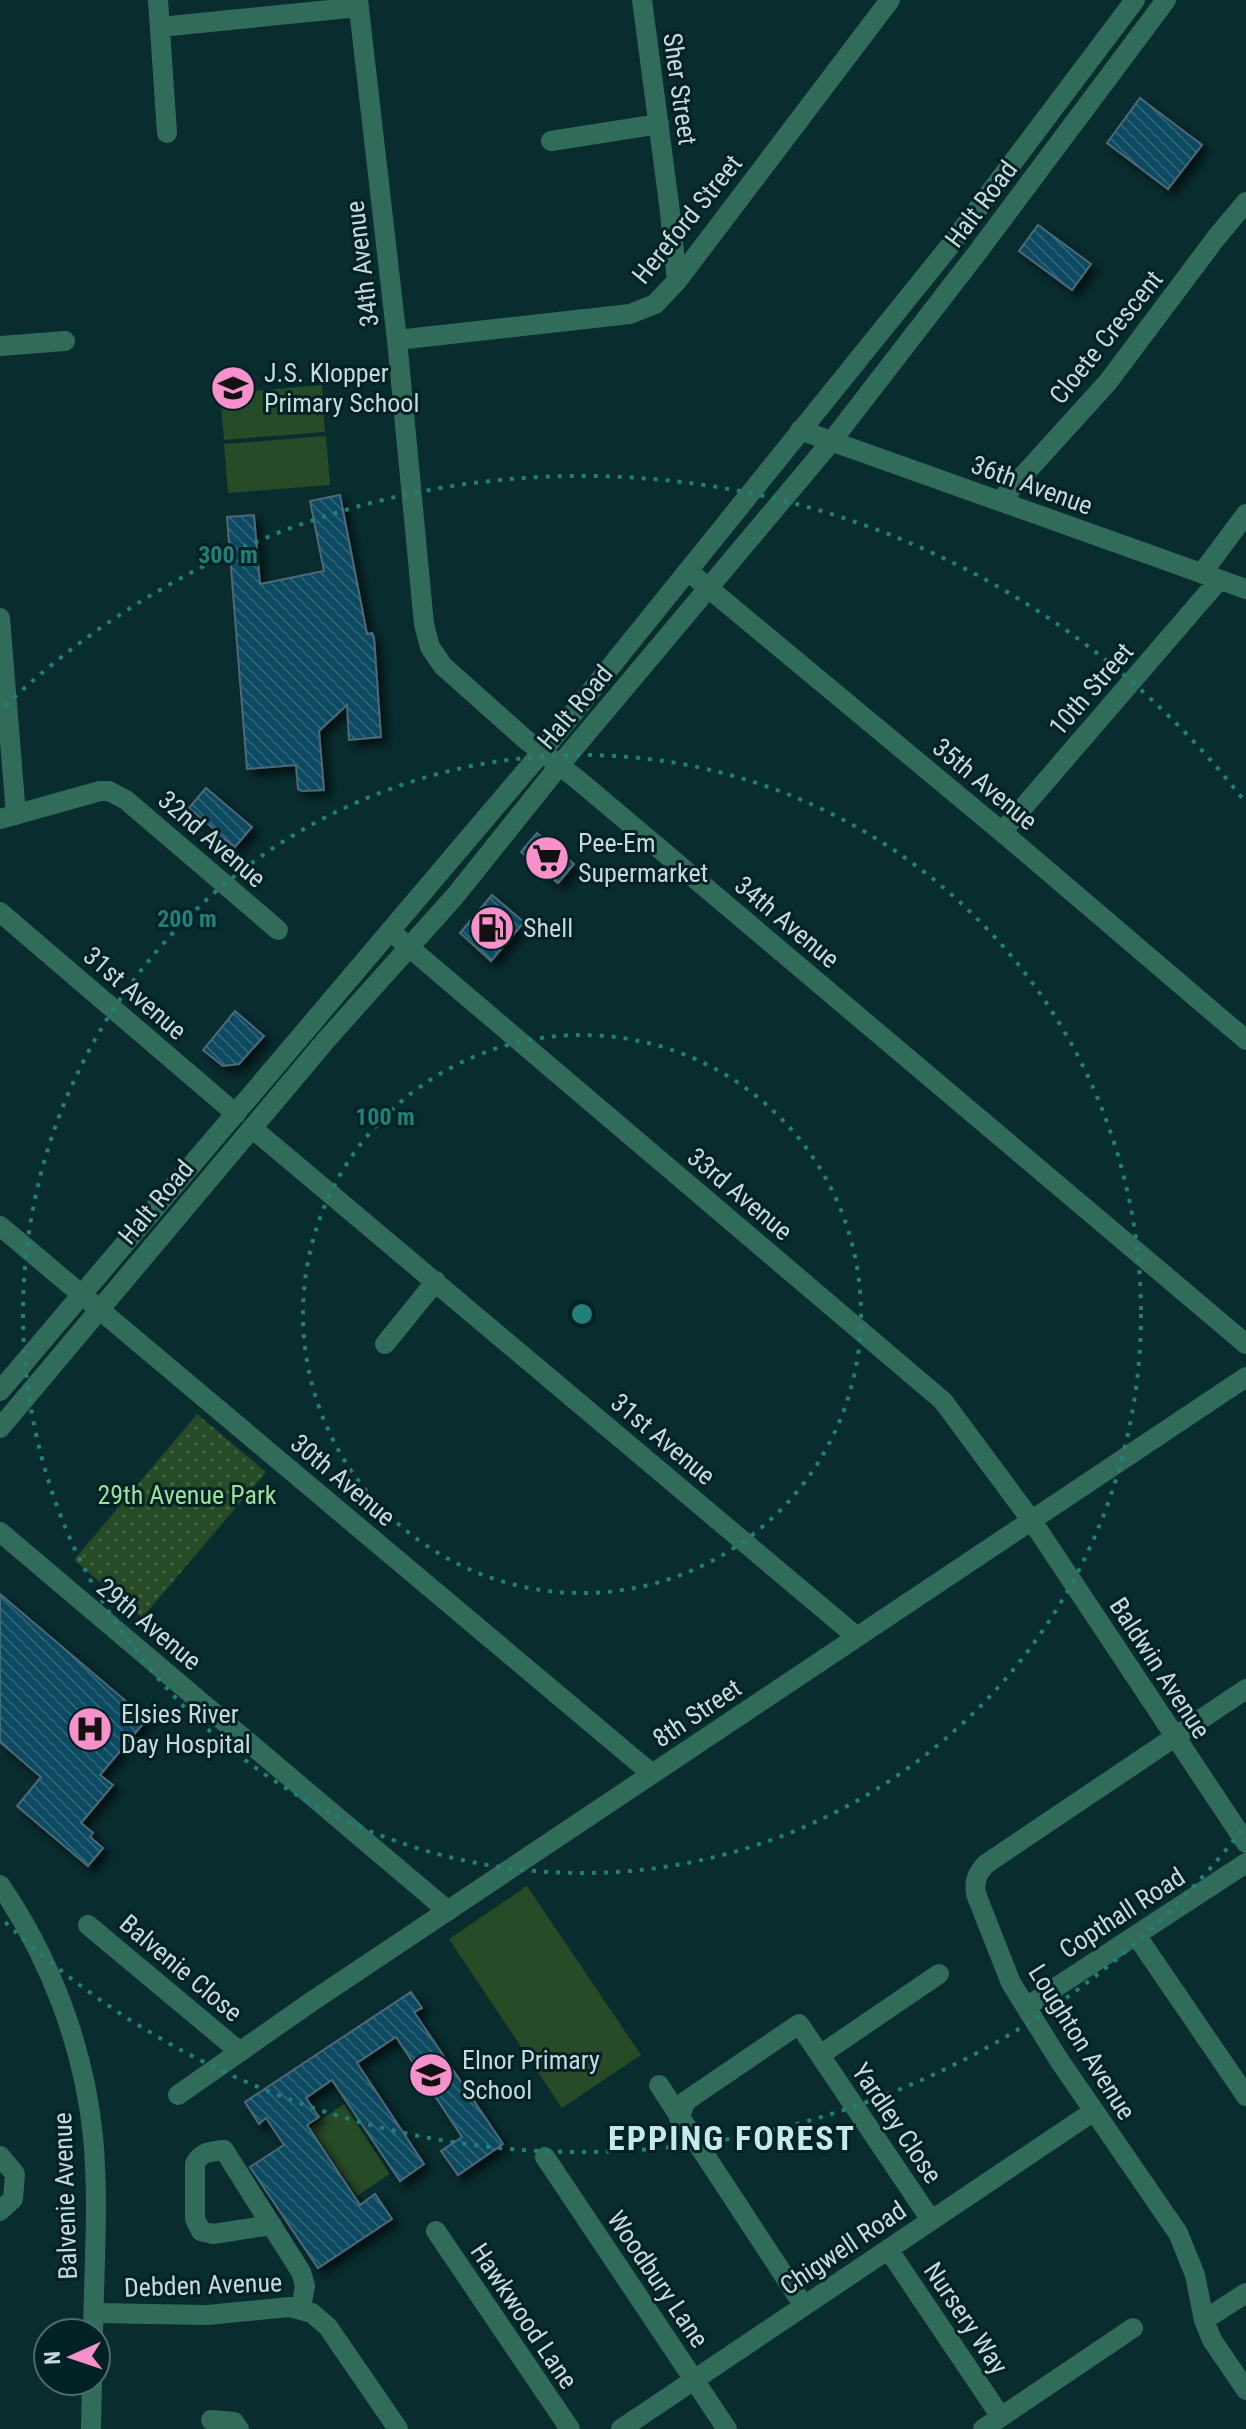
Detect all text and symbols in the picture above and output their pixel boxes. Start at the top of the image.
street label: Sher Street [657,31,703,147]
street label: Hereford Street [626,149,748,289]
street label: Halt Road [939,155,1023,253]
street label: 34th Avenue [339,199,385,329]
street label: Cloete Crescent [1043,264,1169,410]
place label: J.S. Klopper Primary School [264,358,419,418]
school or university icon: J.S. Klopper Primary School [209,364,257,412]
street label: 36th Avenue [967,449,1097,521]
text: 300 m [198,541,258,569]
street label: 10th Street [1043,637,1139,741]
street label: Halt Road [531,659,619,755]
street label: 35th Avenue [927,732,1043,836]
street label: 32nd Avenue [152,784,272,894]
place label: Pee-Em Supermarket [578,828,708,888]
supermarket icon: Pee-Em Supermarket [523,834,571,882]
street label: 34th Avenue [729,870,845,974]
fuel station icon: Shell [468,904,516,952]
text: 200 m [157,905,217,933]
place label: Shell [523,913,573,943]
street label: 31st Avenue [78,940,192,1046]
text: 100 m [355,1103,415,1131]
street label: 33rd Avenue [682,1142,798,1246]
street label: Halt Road [112,1154,200,1250]
centre of rings [568,1300,596,1328]
street label: 31st Avenue [605,1387,721,1491]
street label: 30th Avenue [285,1428,401,1532]
park label: 29th Avenue Park [97,1480,277,1510]
street label: 29th Avenue [91,1572,207,1676]
street label: Baldwin Avenue [1103,1592,1217,1744]
street label: 8th Street [647,1673,747,1753]
place label: Elsies River Day Hospital [121,1699,251,1759]
hospital icon: Elsies River Day Hospital [66,1705,114,1753]
street label: Copthall Road [1054,1861,1190,1965]
street label: Balvenie Close [114,1908,248,2028]
street label: Loughton Avenue [1022,1959,1142,2125]
place label: Elnor Primary School [462,2045,600,2105]
school or university icon: Elnor Primary School [407,2051,455,2099]
street label: Yardley Close [846,2057,948,2189]
street label: Balvenie Avenue [47,2112,83,2280]
district label: EPPING FOREST [608,2118,856,2158]
street label: Chigwell Road [774,2195,912,2301]
street label: Woodbury Lane [601,2205,715,2353]
street label: Hawkwood Lane [464,2238,584,2394]
street label: Nursery Way [918,2257,1014,2380]
street label: Debden Avenue [123,2267,283,2303]
north arrow [32,2317,112,2397]
text: N [40,2351,65,2365]

